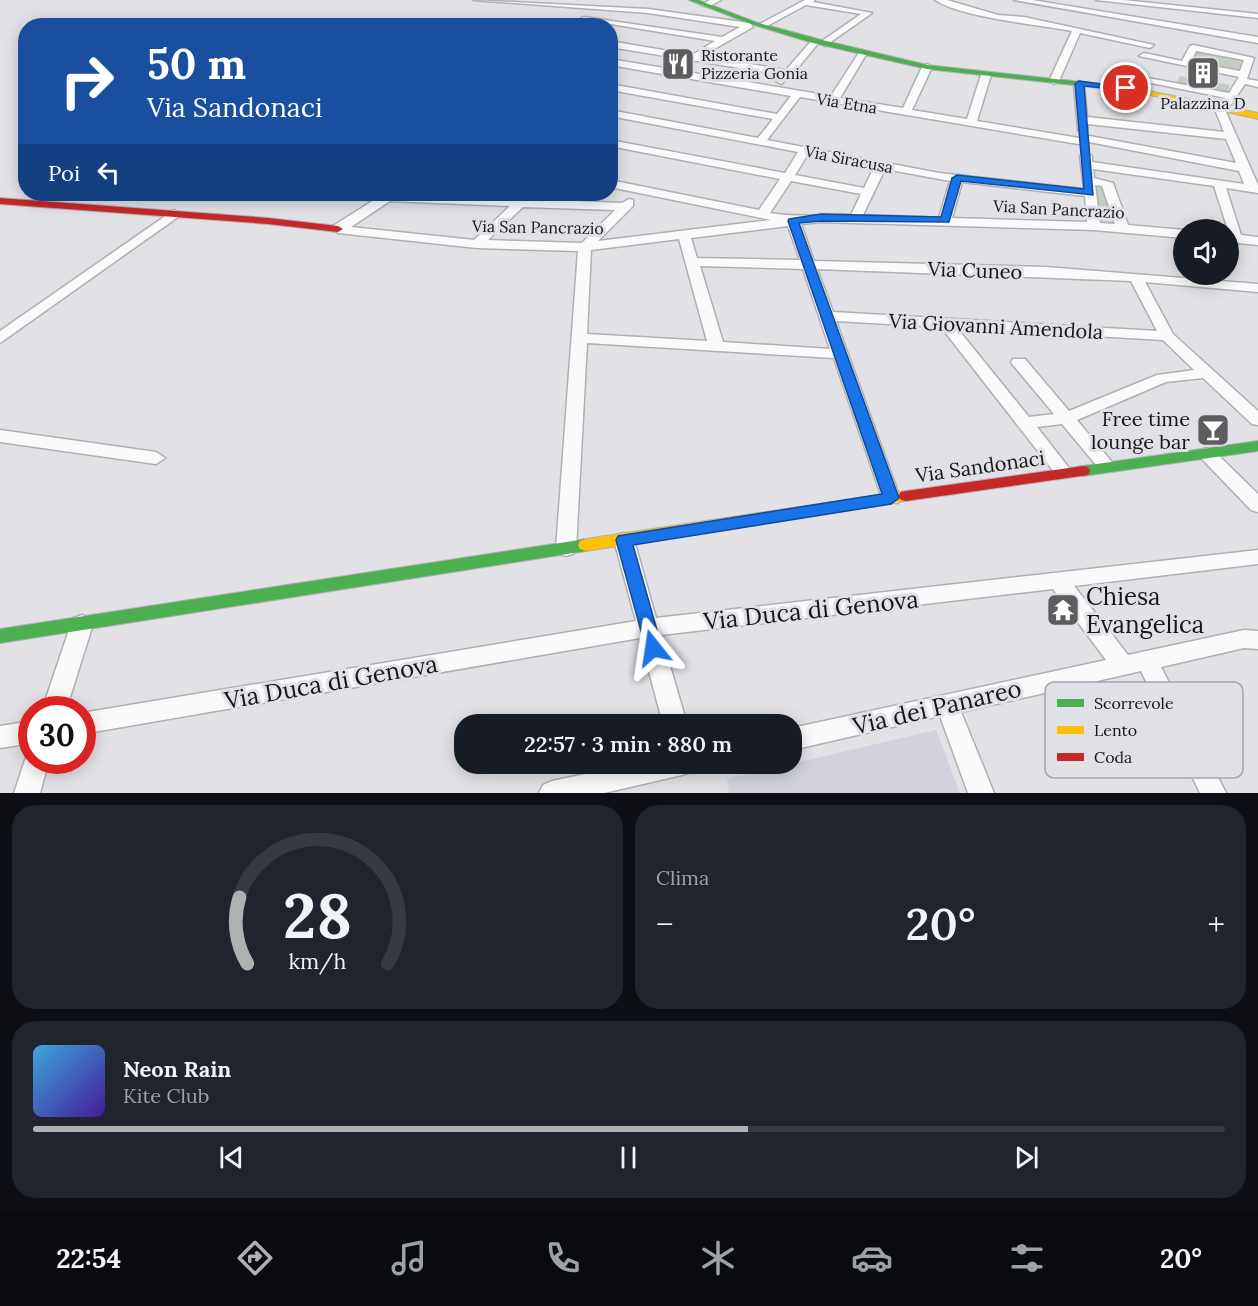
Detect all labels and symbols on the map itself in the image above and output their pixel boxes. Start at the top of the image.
place label: Ristorante Pizzeria Gonia [701,45,808,83]
restaurant icon: Ristorante Pizzeria Gonia [660,46,696,82]
building icon: Palazzina D [1185,55,1221,91]
pin [1100,62,1151,113]
street label: Via Etna [814,88,879,118]
place label: Palazzina D [1160,93,1246,113]
street label: Via Siracusa [802,140,895,177]
street label: Via San Pancrazio [992,196,1125,222]
street label: Via San Pancrazio [471,216,604,238]
street label: Via Cuneo [926,256,1023,284]
street label: Via Giovanni Amendola [887,308,1104,344]
place label: Free time lounge bar [1091,406,1190,454]
bar icon: Free time lounge bar [1195,412,1231,448]
street label: Via Sandonaci [913,445,1046,488]
place label: Chiesa Evangelica [1086,581,1204,640]
street label: Via Duca di Genova [701,583,920,637]
temple icon: Chiesa Evangelica [1045,592,1081,628]
position arrow [621,616,685,680]
street label: Via Duca di Genova [221,648,440,716]
street label: Via dei Panareo [849,673,1024,742]
legend [1045,682,1243,778]
text: Scorrevole [1094,693,1174,713]
speed limit sign: 30 [18,696,96,774]
text: Lento [1094,720,1137,740]
text: Coda [1094,747,1132,767]

